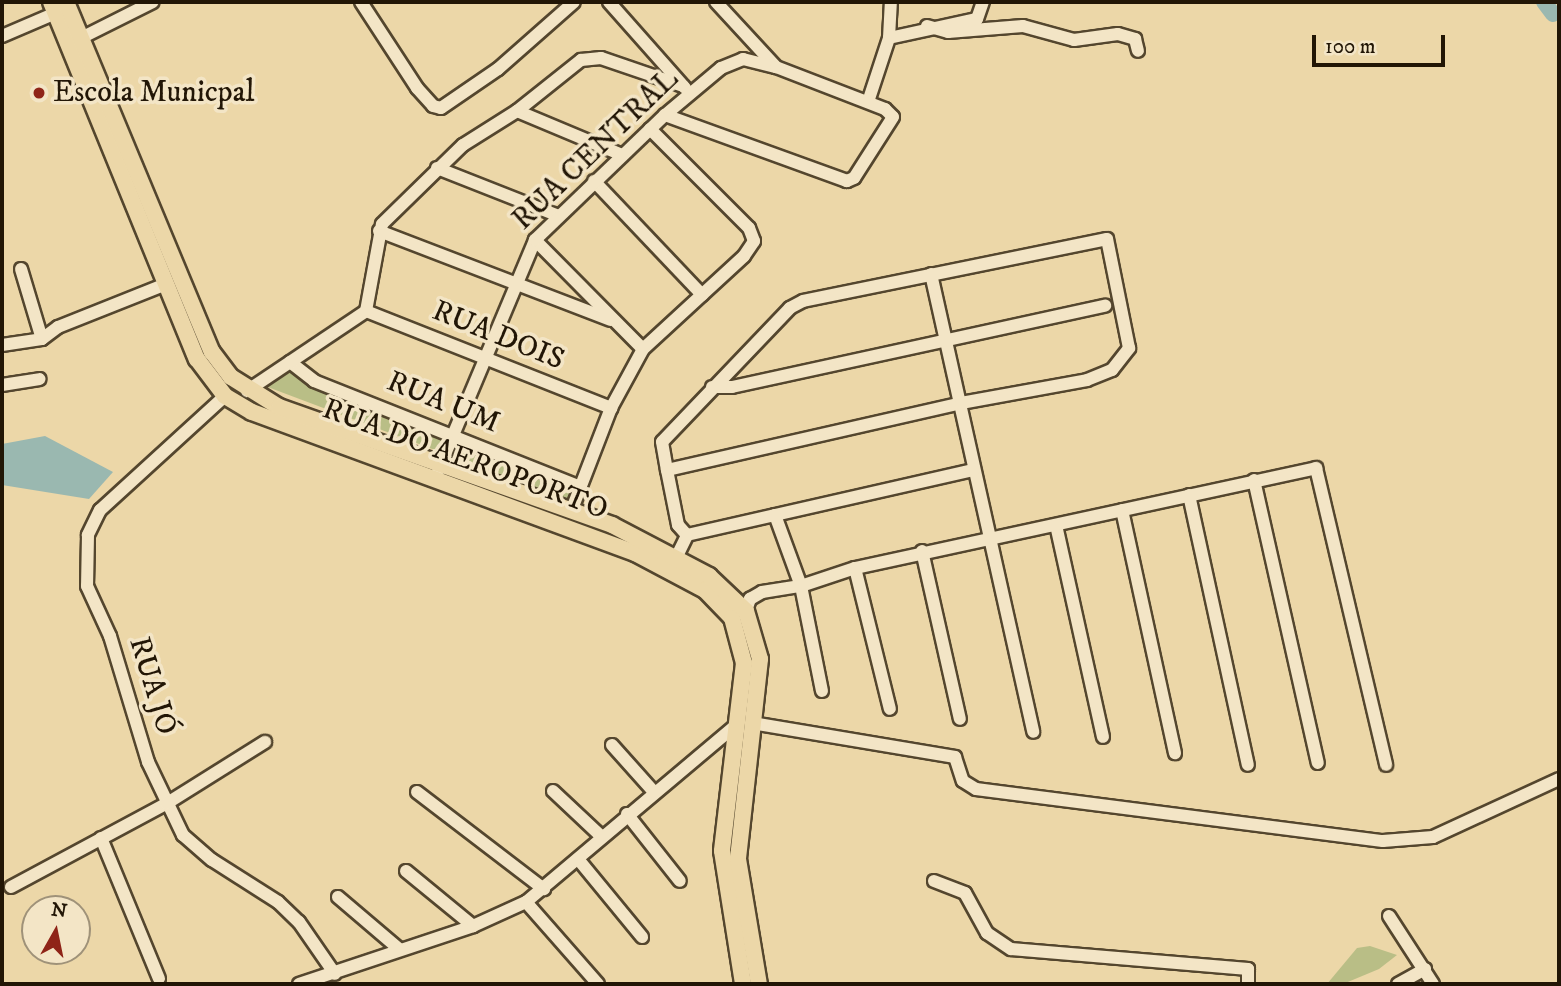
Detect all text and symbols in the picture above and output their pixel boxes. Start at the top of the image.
scale bar [1316,21,1449,65]
text: 100 m [1325,34,1376,60]
street label: RUA CENTRAL [506,62,686,238]
place label: Escola Municpal [53,75,254,111]
marker: Escola Municpal [31,85,47,101]
street label: RUA DOIS [427,293,569,379]
street label: RUA UM [382,364,504,442]
street label: RUA DO AEROPORTO [318,392,612,528]
street label: RUA JÓ [120,633,184,739]
north arrow [21,895,91,965]
text: N [50,898,69,923]

